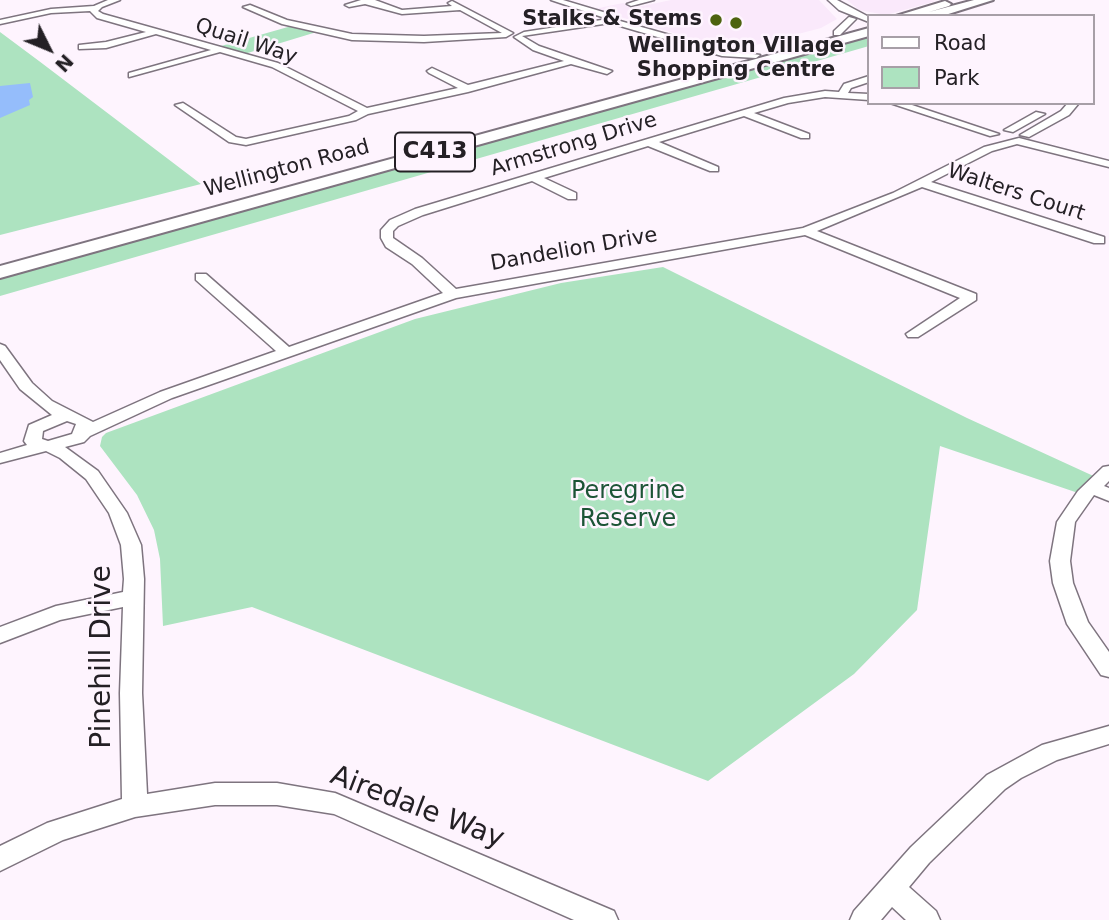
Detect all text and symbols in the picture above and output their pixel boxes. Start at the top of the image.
place label: Stalks & Stems [522,7,702,33]
marker: Stalks & Stems [708,12,724,28]
north arrow [14,14,84,84]
street label: Quail Way [192,14,300,70]
legend [867,14,1095,105]
marker: Wellington Village Shopping Centre [728,15,744,31]
text: Road [934,31,987,55]
place label: Wellington Village Shopping Centre [628,34,844,84]
text: N [51,50,78,77]
text: Park [934,66,979,90]
street label: Armstrong Drive [488,108,660,182]
road number: C413 [395,132,475,172]
street label: Wellington Road [201,135,373,203]
street label: Walters Court [944,159,1088,227]
street label: Dandelion Drive [489,223,659,277]
park label: Peregrine Reserve [571,478,685,534]
street label: Pinehill Drive [86,565,120,749]
street label: Airedale Way [325,759,509,857]

